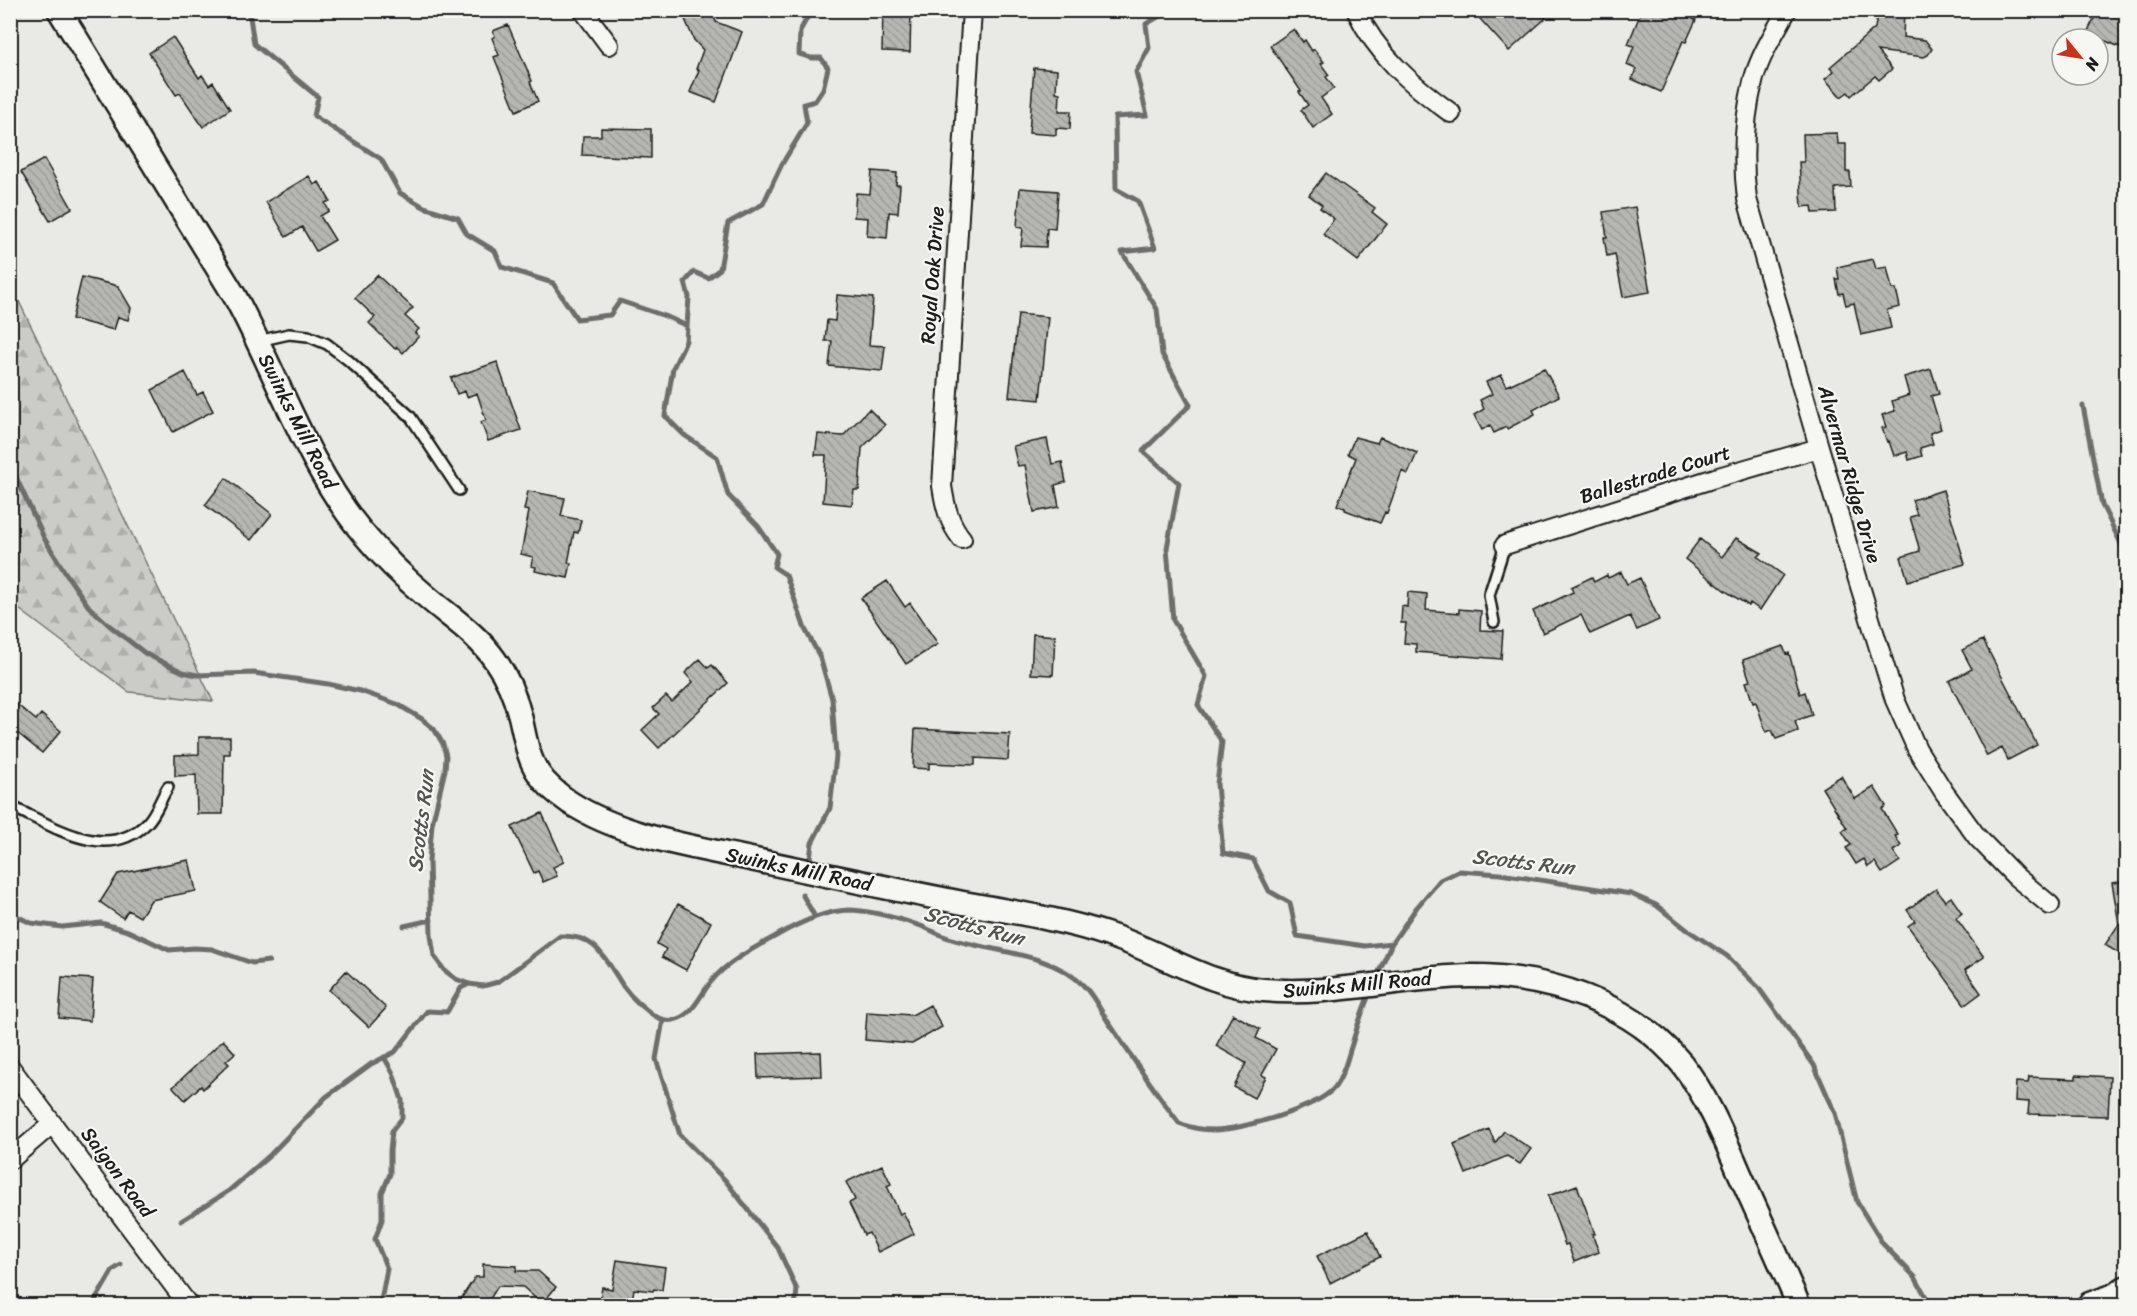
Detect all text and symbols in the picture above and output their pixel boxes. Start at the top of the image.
north arrow [2050,27,2110,87]
text: N [2077,51,2108,77]
street label: Royal Oak Drive [910,205,955,345]
street label: Swinks Mill Road [248,347,348,497]
street label: Alvermar Ridge Drive [1807,380,1892,568]
street label: Ballestrade Court [1576,435,1735,514]
water label: Scotts Run [396,765,446,874]
street label: Swinks Mill Road [723,837,877,902]
water label: Scotts Run [1470,837,1579,887]
water label: Scotts Run [920,894,1031,958]
street label: Swinks Mill Road [1281,960,1434,1008]
street label: Saigon Road [71,1119,165,1227]

